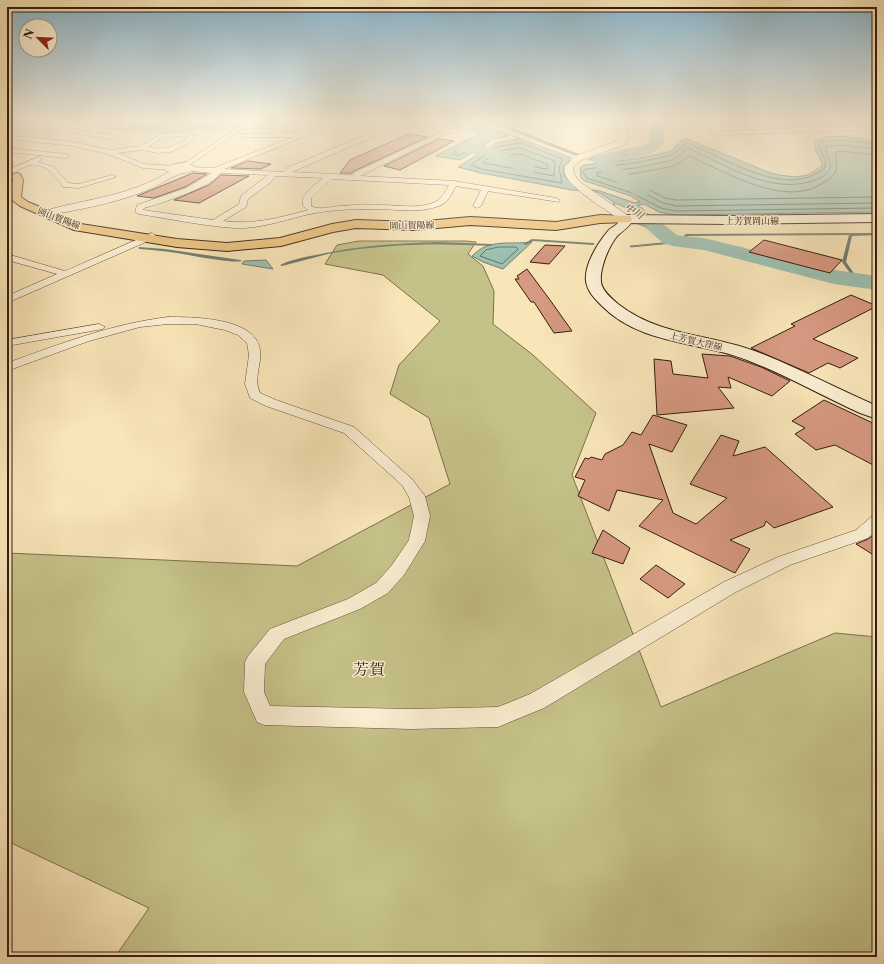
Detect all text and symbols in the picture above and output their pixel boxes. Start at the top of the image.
north arrow [18,18,58,58]
text: N [21,26,37,41]
water label: 中川 [622,200,647,222]
street label: 岡山賀陽線 [36,205,82,231]
street label: 上芳賀岡山線 [725,215,779,226]
street label: 岡山賀陽線 [389,219,435,231]
street label: 上芳賀大窪線 [668,330,724,352]
district label: 芳賀 [353,659,385,679]

